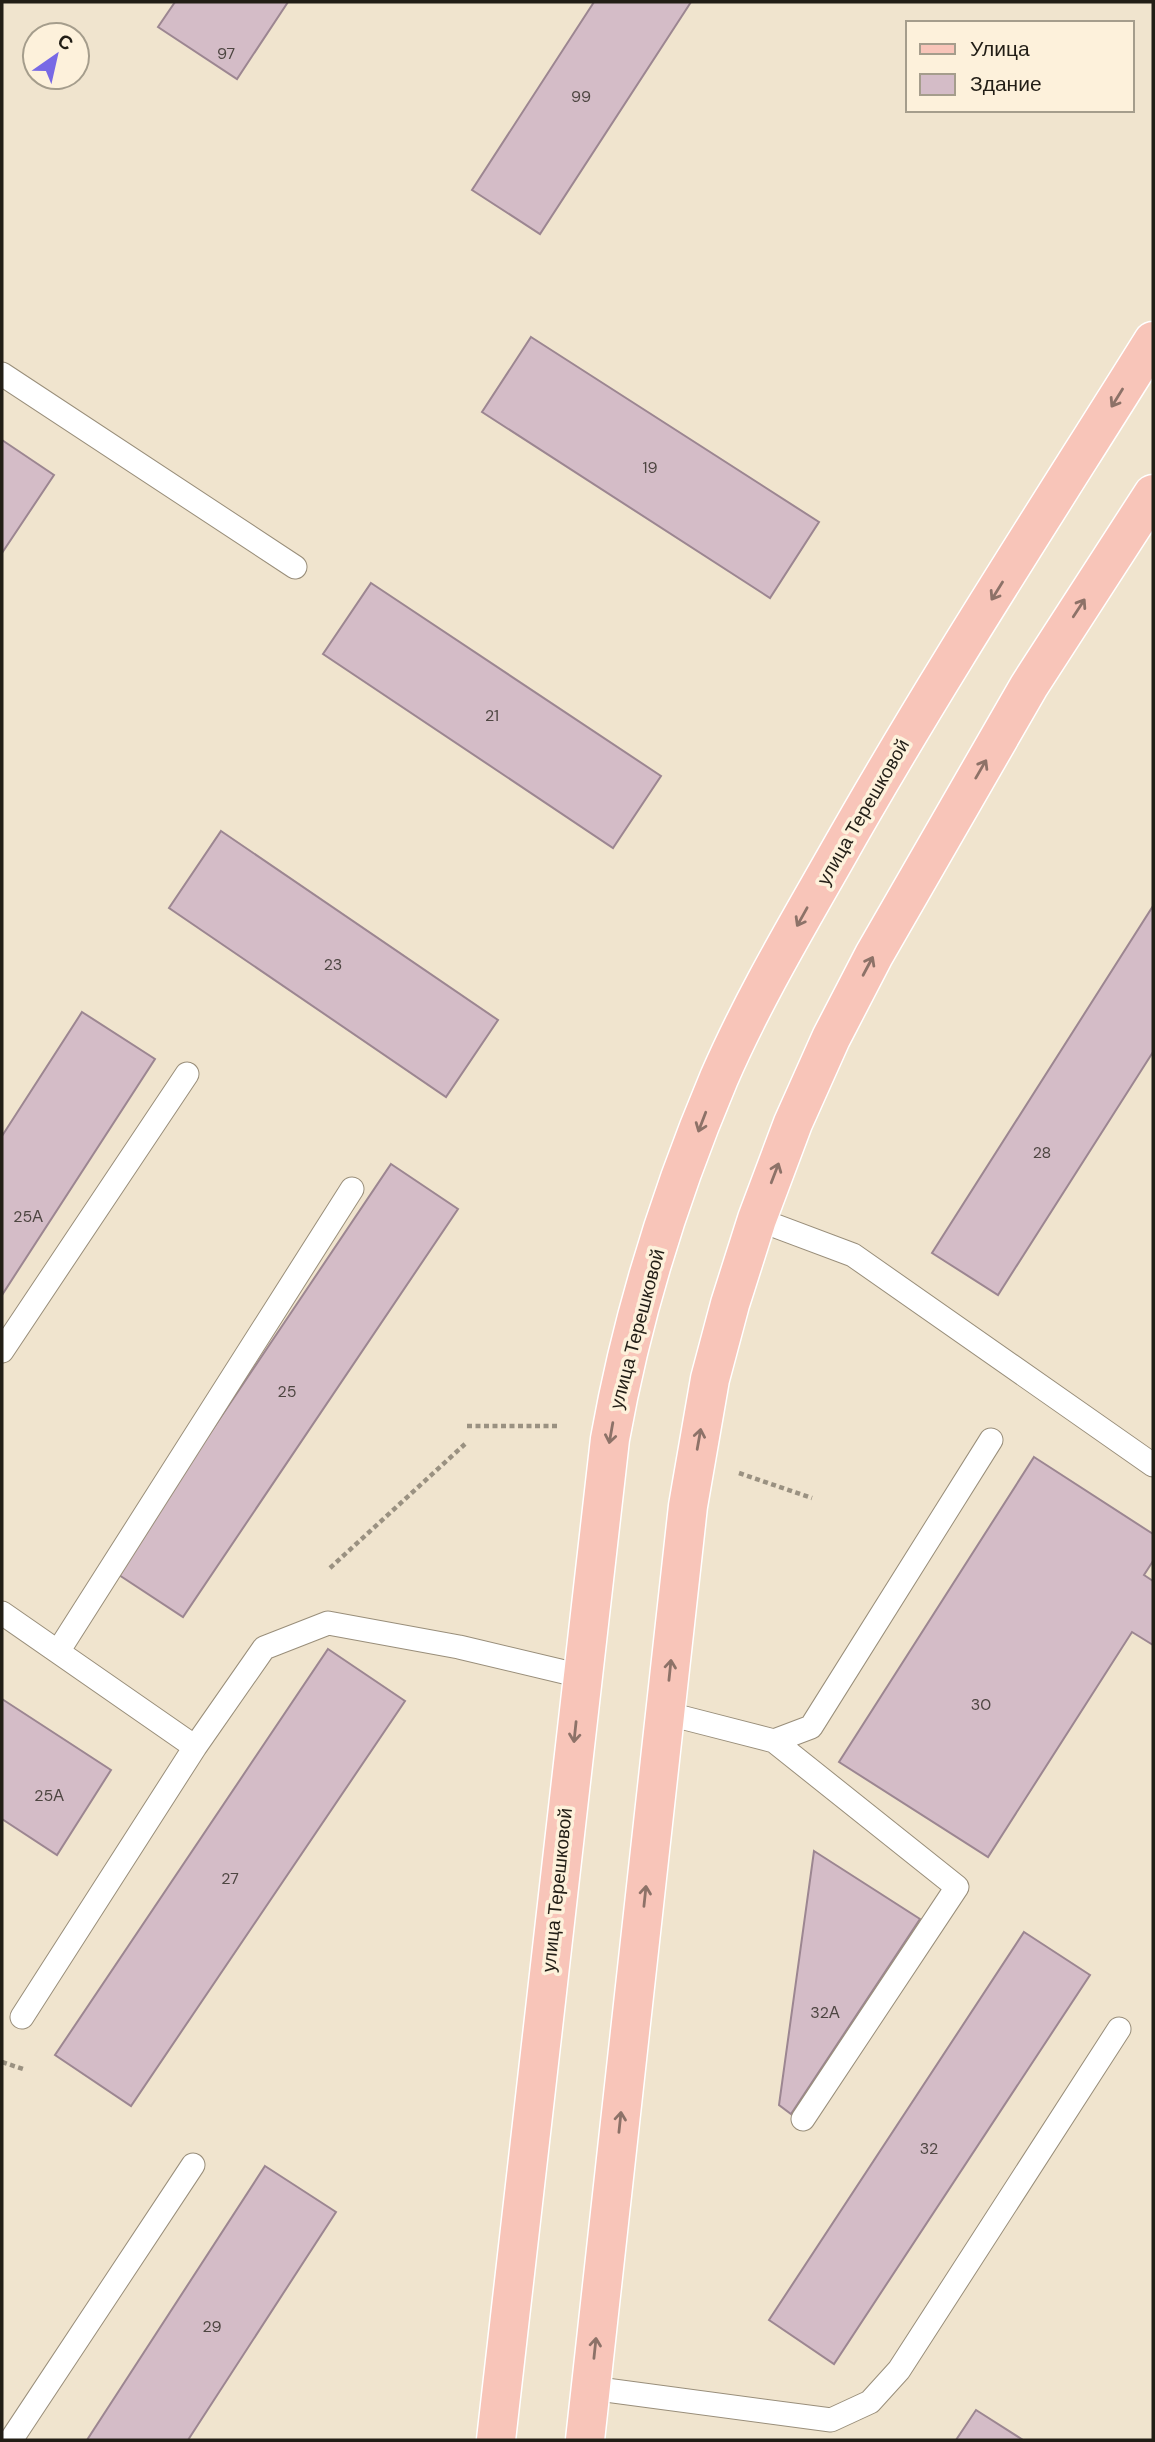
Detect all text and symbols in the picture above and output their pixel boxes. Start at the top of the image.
north arrow [21,21,91,91]
legend [906,21,1134,112]
text: С [53,28,78,57]
text: Улица [970,35,1030,63]
house number: 97 [217,43,235,64]
text: Здание [970,70,1042,98]
house number: 99 [571,86,591,107]
one-way arrow [1110,388,1124,408]
house number: 19 [642,457,658,478]
one-way arrow [989,581,1003,601]
one-way arrow [1073,599,1087,619]
house number: 21 [485,705,499,726]
street label: улица Терешковой [811,734,915,890]
one-way arrow [974,759,988,779]
one-way arrow [795,907,809,927]
house number: 23 [324,954,342,975]
one-way arrow [862,956,876,977]
one-way arrow [695,1110,708,1132]
house number: 28 [1033,1142,1051,1163]
one-way arrow [769,1163,782,1185]
house number: 25А [13,1206,43,1227]
street label: улица Терешковой [604,1246,670,1412]
house number: 25 [278,1381,296,1402]
one-way arrow [604,1422,617,1444]
one-way arrow [693,1428,706,1450]
one-way arrow [664,1659,677,1681]
house number: 30 [971,1694,991,1715]
one-way arrow [568,1720,581,1743]
house number: 25А [34,1785,64,1806]
street label: улица Терешковой [536,1807,578,1973]
house number: 27 [221,1868,239,1889]
one-way arrow [639,1885,652,1908]
house number: 32А [810,2002,840,2023]
one-way arrow [614,2111,627,2134]
house number: 32 [920,2138,938,2159]
house number: 29 [202,2316,222,2337]
one-way arrow [589,2337,602,2360]

